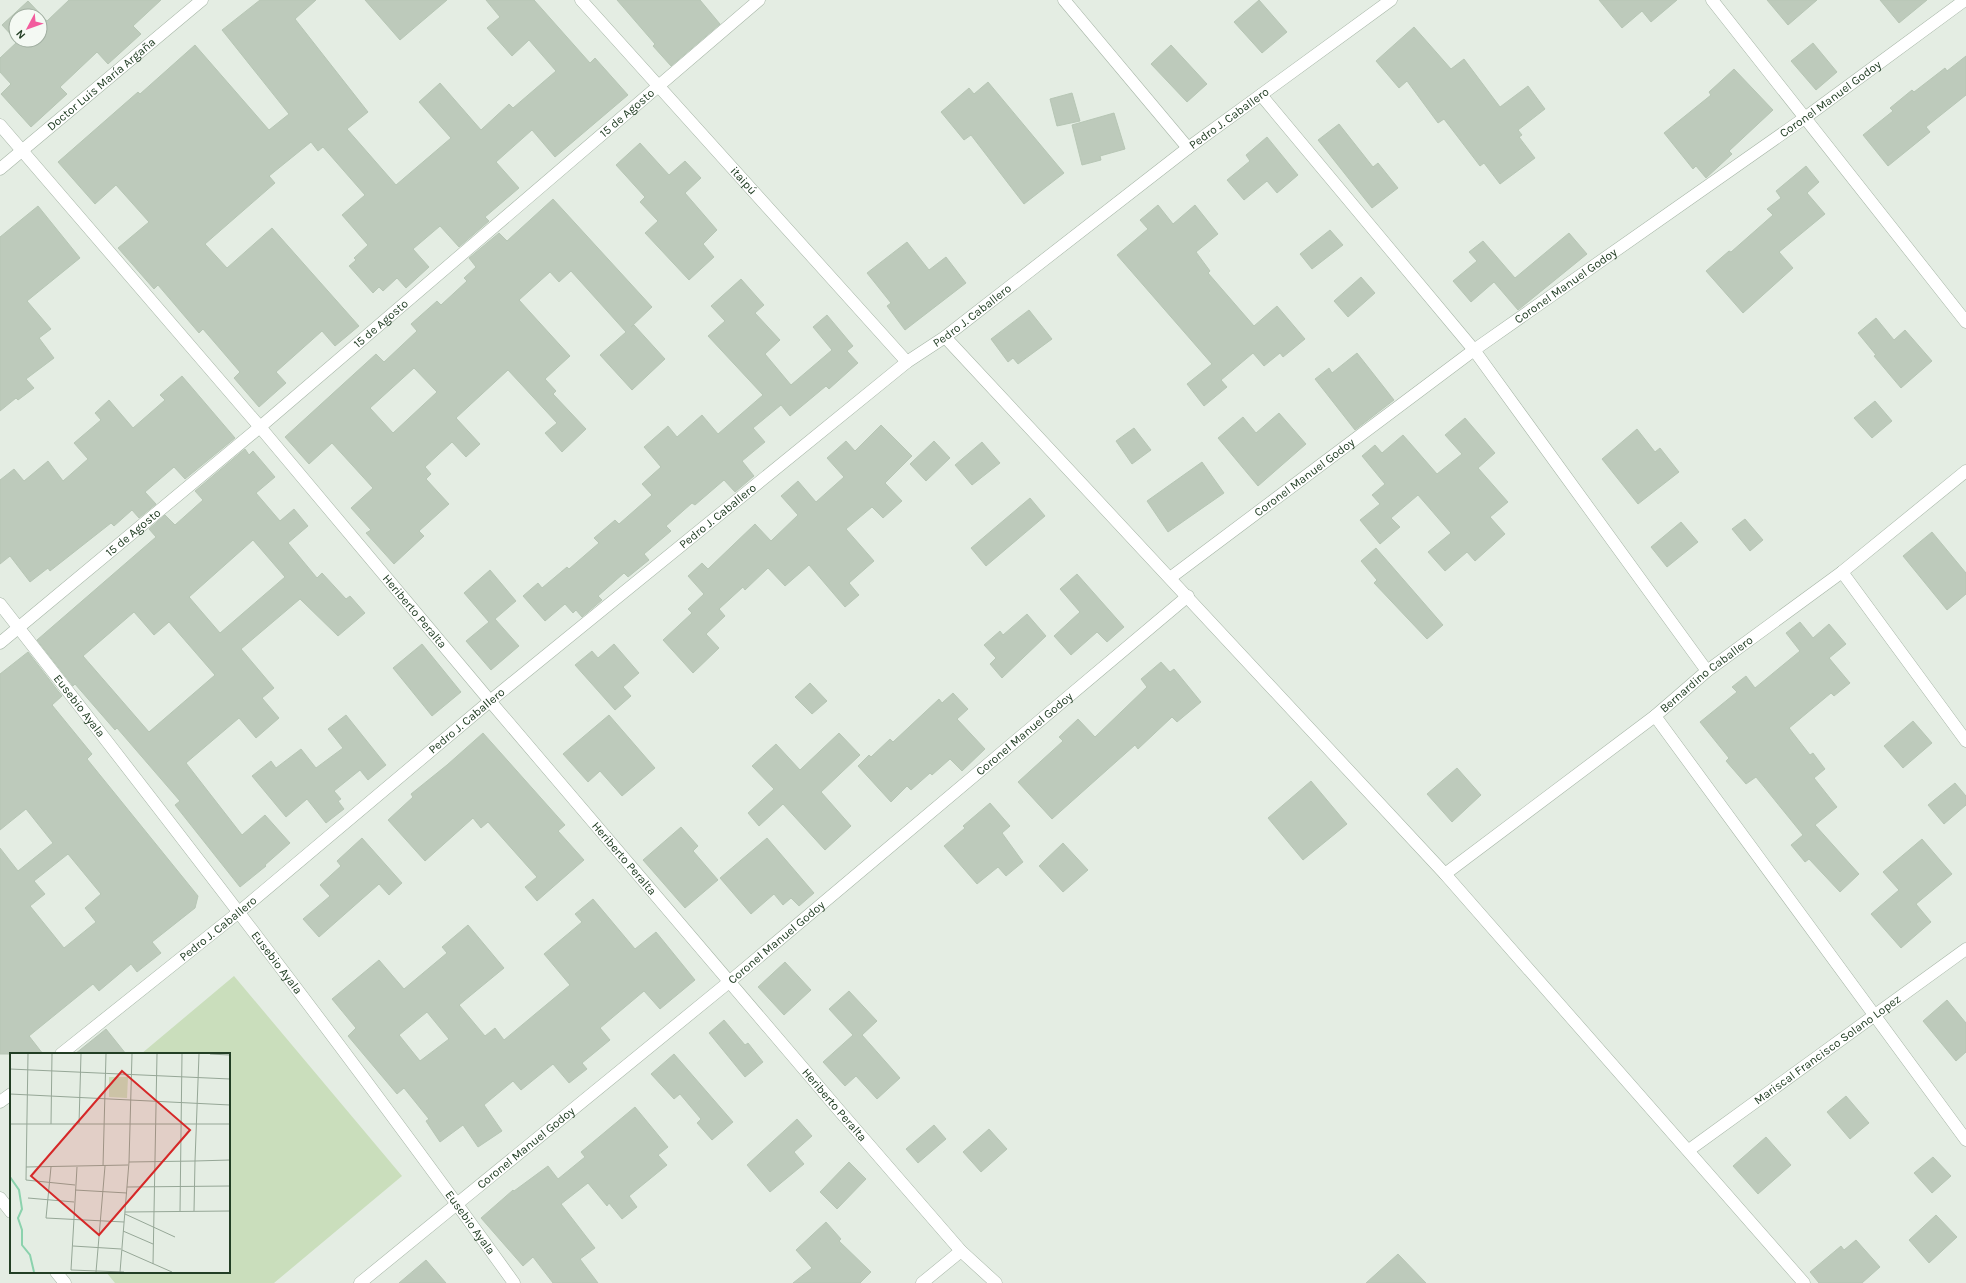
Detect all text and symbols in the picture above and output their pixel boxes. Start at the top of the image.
north arrow [8,8,48,48]
text: N [13,27,28,41]
street label: Doctor Luis María Argaña [44,35,158,134]
street label: Coronel Manuel Godoy [1777,57,1884,140]
street label: Pedro J. Caballero [1186,84,1271,152]
street label: 15 de Agosto [597,86,657,140]
street label: itaipú [728,164,760,197]
street label: Coronel Manuel Godoy [1512,245,1620,326]
street label: Pedro J. Caballero [930,281,1014,350]
street label: 15 de Agosto [351,296,411,351]
street label: Coronel Manuel Godoy [1251,435,1358,519]
street label: Pedro J. Caballero [676,480,759,551]
street label: 15 de Agosto [103,506,163,559]
street label: Heriberto Peralta [380,571,450,651]
street label: Bernardino Caballero [1657,633,1755,716]
street label: Eusebio Ayala [51,672,108,740]
street label: Pedro J. Caballero [426,685,508,757]
street label: Coronel Manuel Godoy [973,689,1076,778]
street label: Heriberto Peralta [589,819,659,898]
street label: Pedro J. Caballero [177,893,259,964]
street label: Coronel Manuel Godoy [725,897,828,987]
street label: Eusebio Ayala [248,928,305,997]
street label: Mariscal Francisco Solano Lopez [1751,992,1904,1107]
inset map [10,1053,230,1273]
street label: Heriberto Peralta [799,1065,870,1144]
street label: Coronel Manuel Godoy [474,1104,578,1192]
street label: Eusebio Ayala [442,1188,498,1257]

